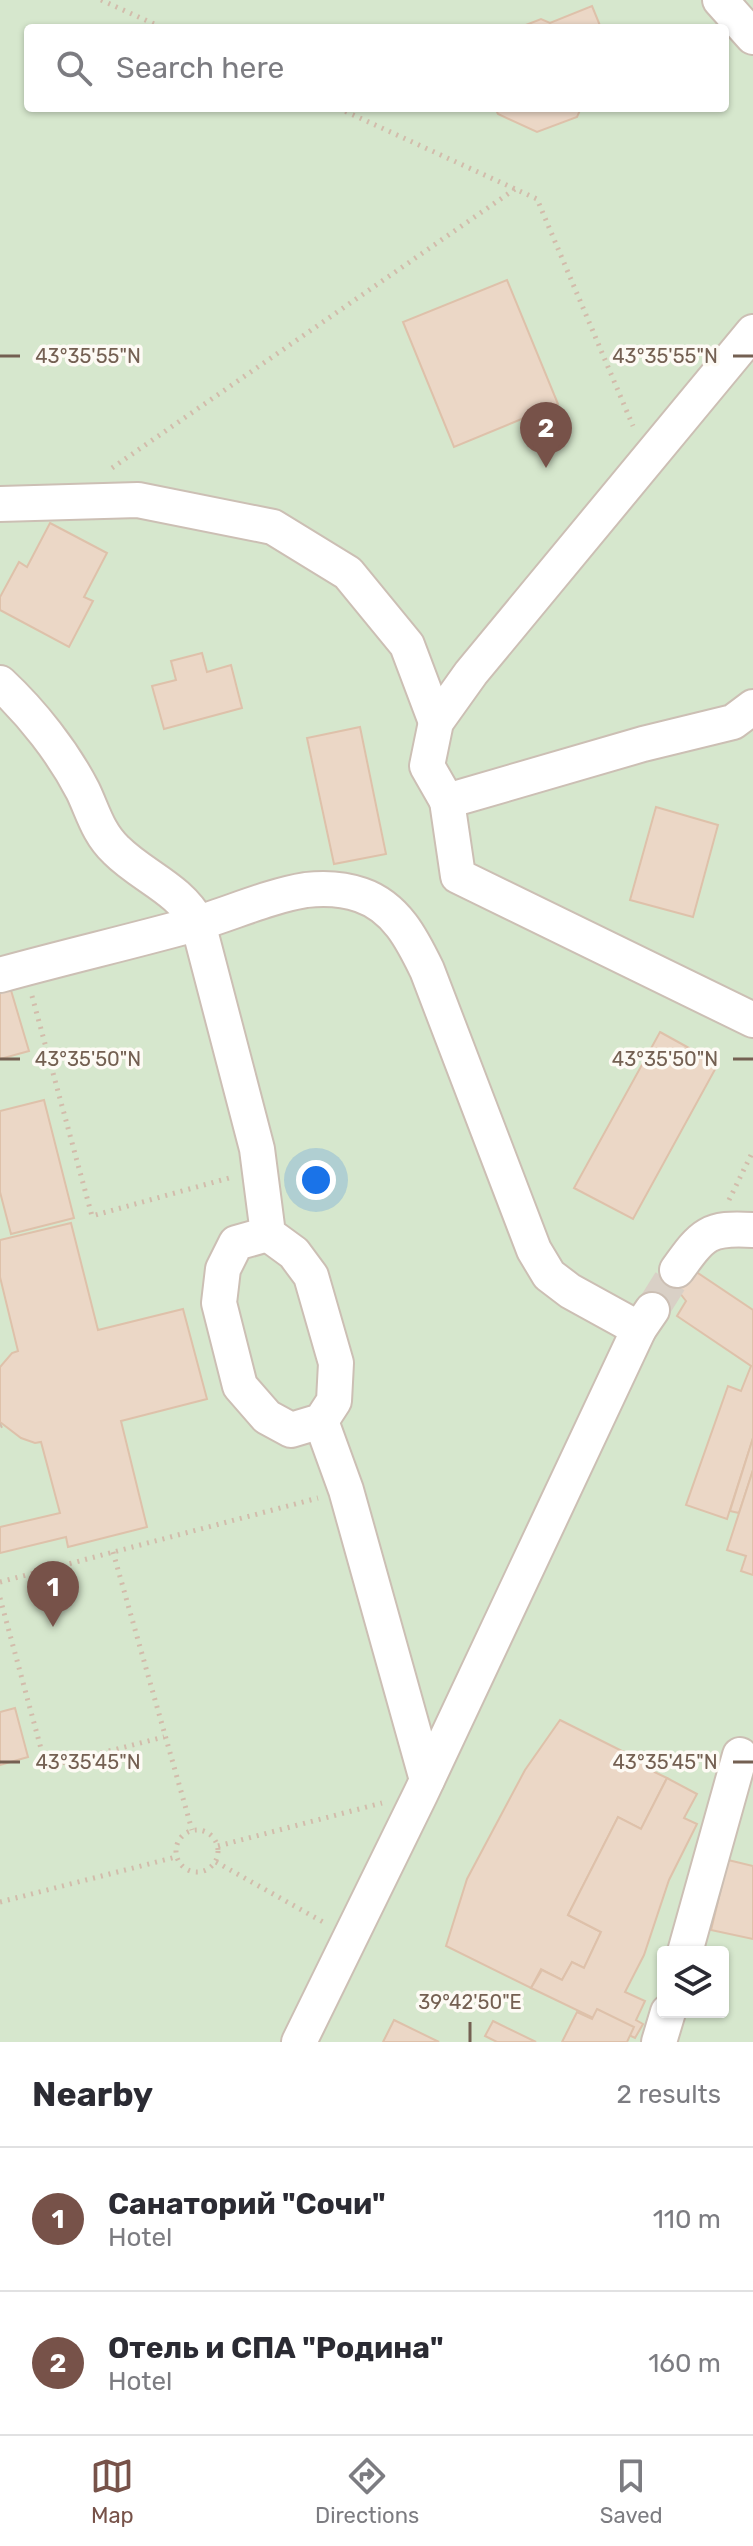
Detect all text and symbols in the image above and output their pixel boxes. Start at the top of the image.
search box [24,24,729,112]
icon: search [52,46,96,90]
text: Search here [116,50,284,86]
text: 43°35'55"N [35,344,141,368]
text: 43°35'55"N [612,344,718,368]
pin: 2 [520,402,572,468]
text: 43°35'50"N [35,1047,141,1071]
text: 43°35'50"N [612,1047,718,1071]
your location [296,1160,336,1200]
pin: 1 [27,1561,79,1627]
text: 43°35'45"N [35,1750,141,1774]
text: 43°35'45"N [612,1750,718,1774]
map controls [657,1946,729,2018]
button: layers [657,1946,729,2018]
text: 39°42'50"E [418,1990,522,2014]
text: Nearby [32,2074,153,2115]
text: 2 results [617,2079,721,2110]
text: Санаторий "Сочи" [108,2186,386,2222]
text: 1 [52,2204,64,2235]
text: 110 m [653,2204,721,2235]
text: Hotel [108,2222,172,2253]
text: Отель и СПА "Родина" [108,2330,444,2366]
text: 2 [50,2348,66,2379]
text: 160 m [648,2348,721,2379]
text: Hotel [108,2366,172,2397]
tab: Map [90,2454,134,2529]
tab: Directions [315,2454,419,2529]
tab: Saved [600,2454,663,2529]

